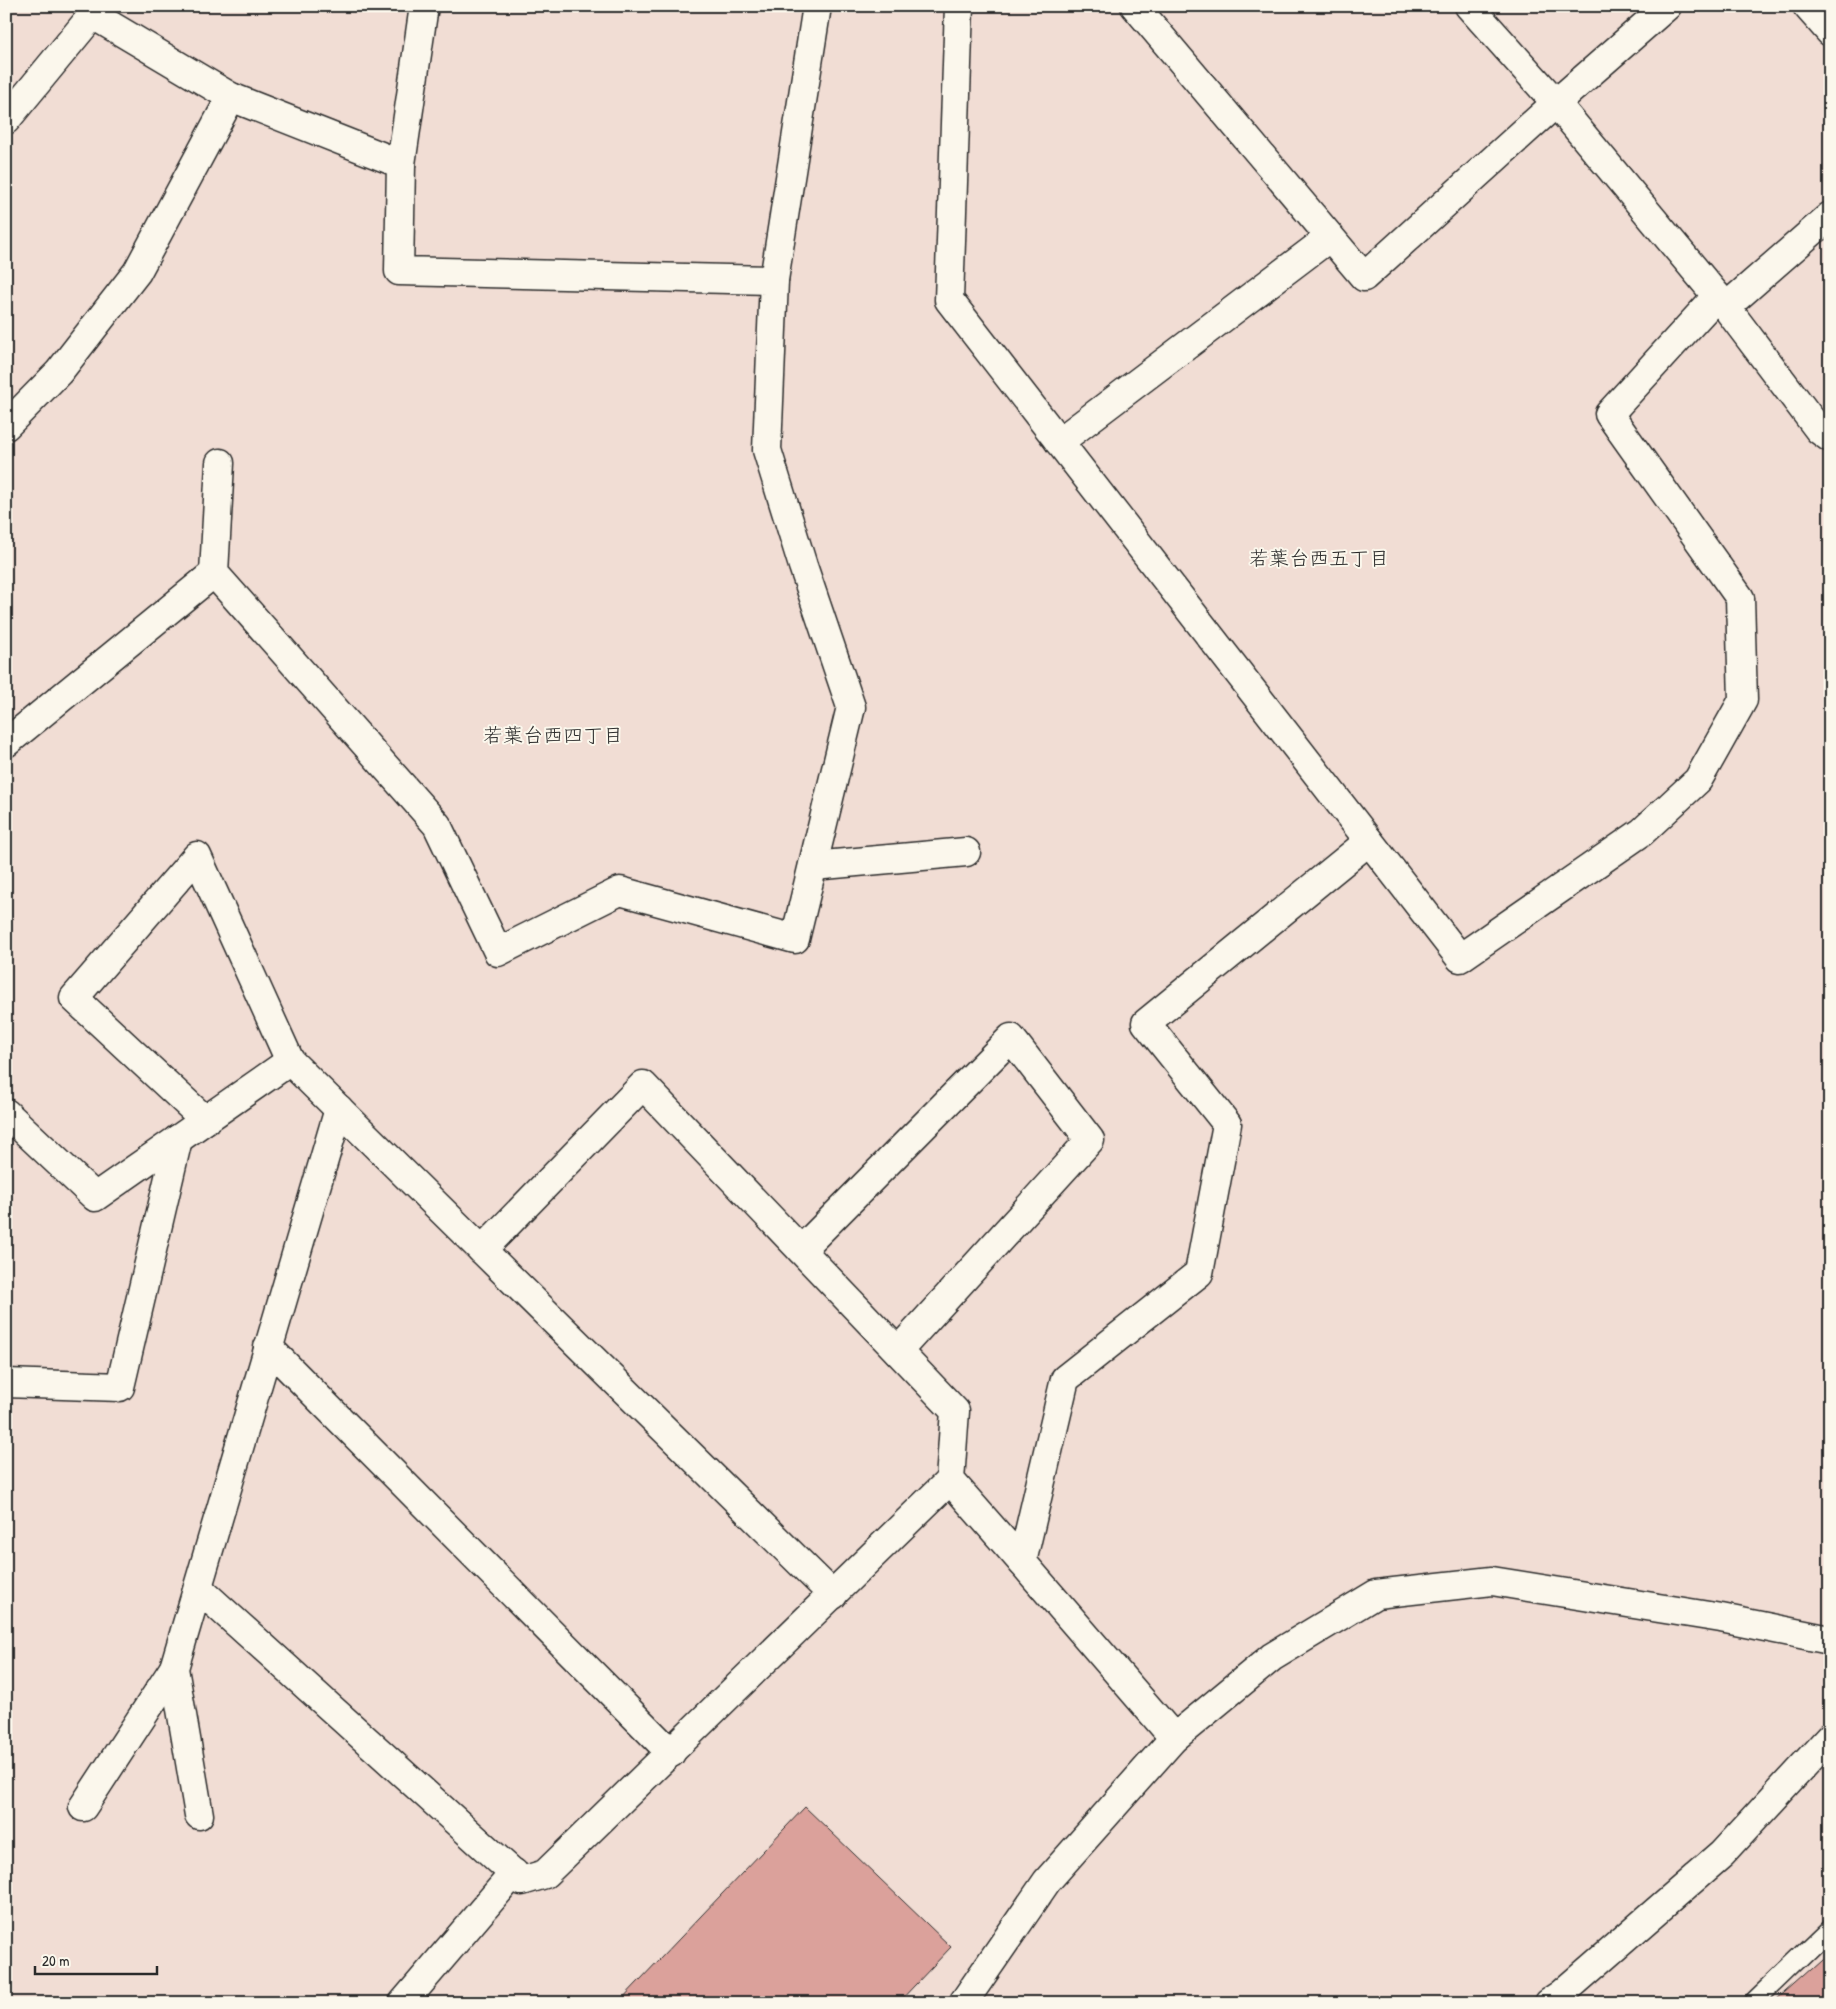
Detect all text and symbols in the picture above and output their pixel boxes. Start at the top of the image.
district label: 若葉台西五丁目 [1249,544,1389,571]
district label: 若葉台西四丁目 [483,721,623,748]
scale bar [35,1944,158,1976]
text: 20 m [42,1950,69,1971]

